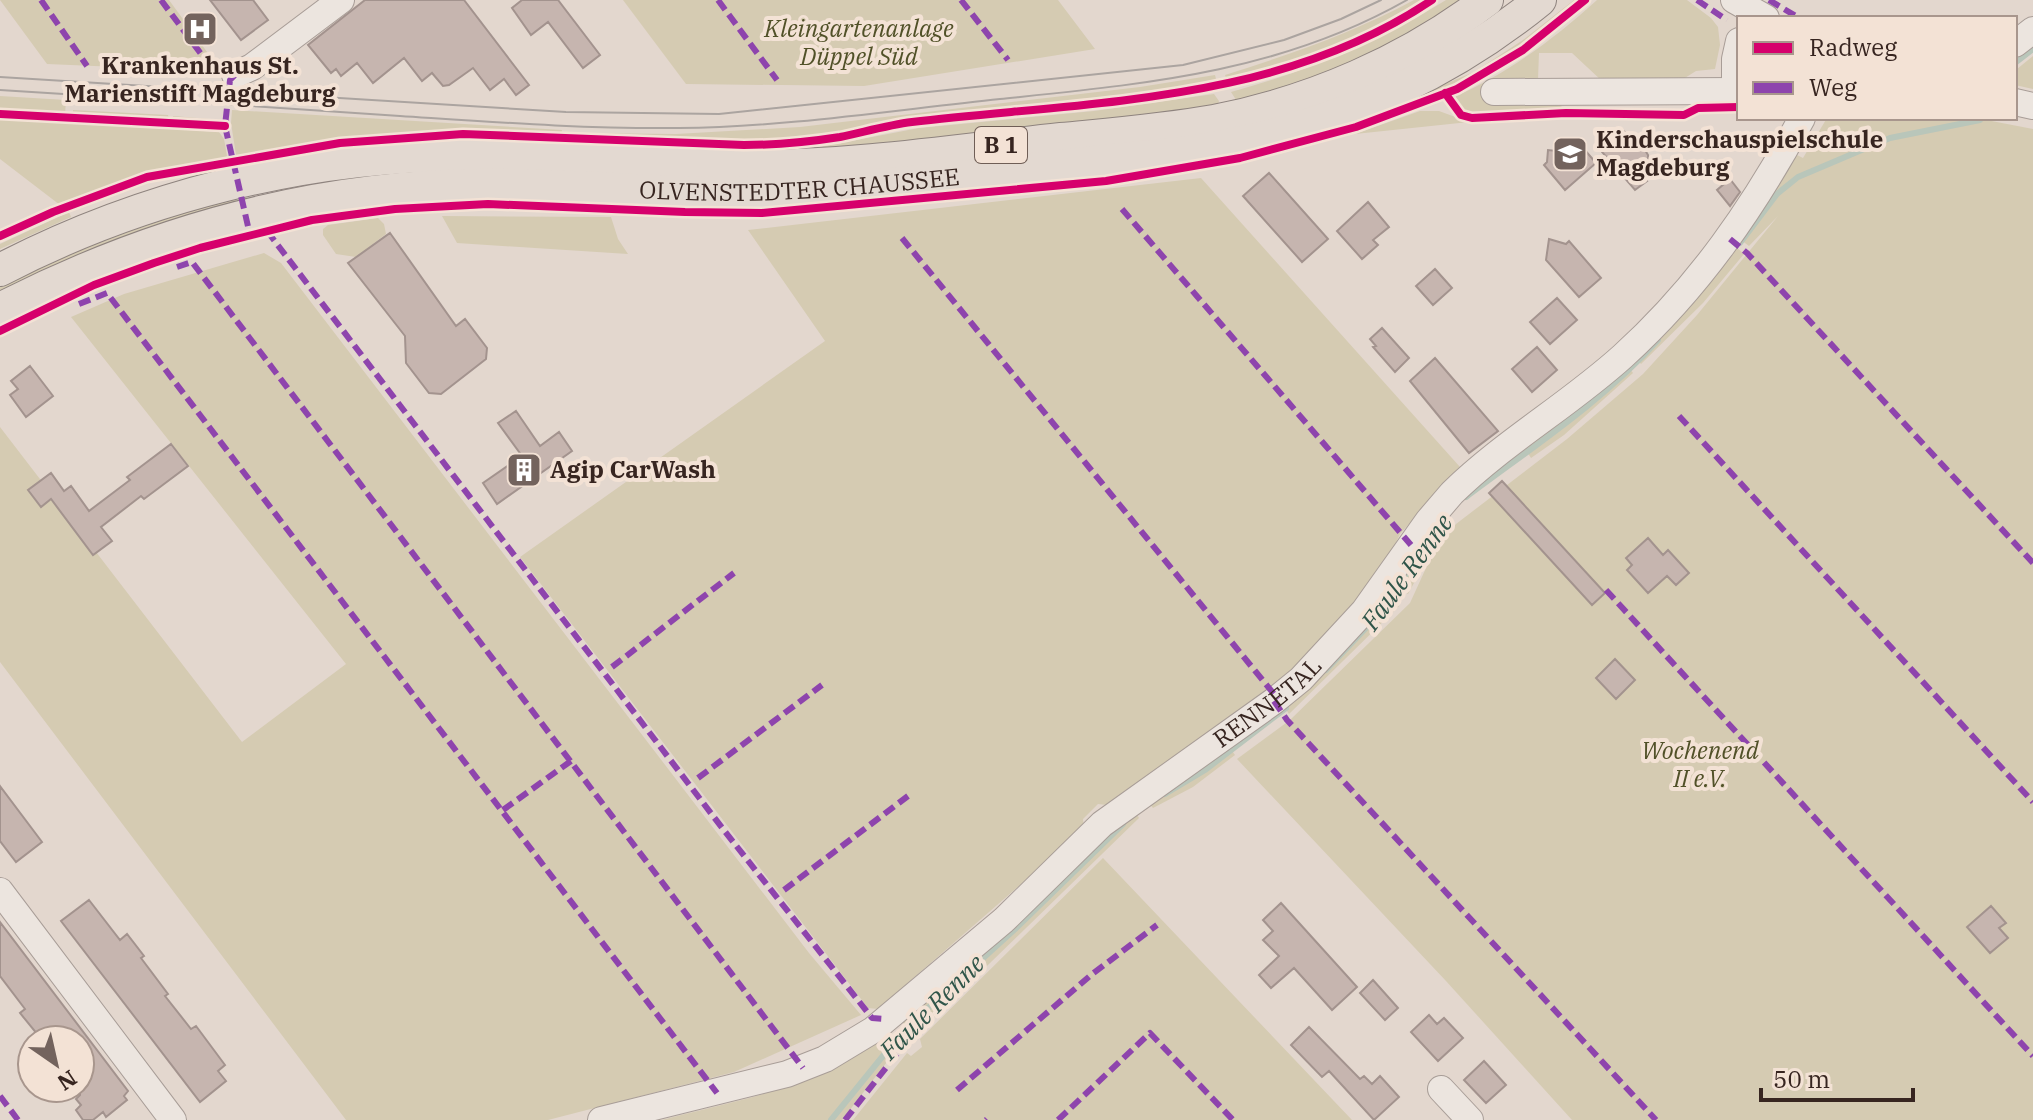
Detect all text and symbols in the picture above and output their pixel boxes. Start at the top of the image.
hospital icon: Krankenhaus St. Marienstift Magdeburg [181,10,219,48]
park label: Kleingartenanlage Düppel Süd [763,12,954,72]
legend [1737,16,2017,120]
text: Radweg [1809,31,1897,63]
place label: Krankenhaus St. Marienstift Magdeburg [64,49,336,109]
text: Weg [1809,71,1857,103]
place label: Kinderschauspielschule Magdeburg [1596,123,1883,183]
road number: B 1 [975,127,1027,163]
school or university icon: Kinderschauspielschule Magdeburg [1551,135,1589,173]
street label: OLVENSTEDTER CHAUSSEE [638,160,961,208]
building icon: Agip CarWash [505,451,543,489]
place label: Agip CarWash [550,453,716,485]
water label: Faule Renne [1352,506,1460,637]
street label: RENNETAL [1206,650,1328,754]
park label: Wochenend II e.V. [1641,734,1760,794]
water label: Faule Renne [871,946,992,1067]
north arrow [16,1024,96,1104]
scale bar [1761,1052,1913,1102]
text: 50 m [1773,1063,1830,1095]
text: N [52,1064,83,1098]

